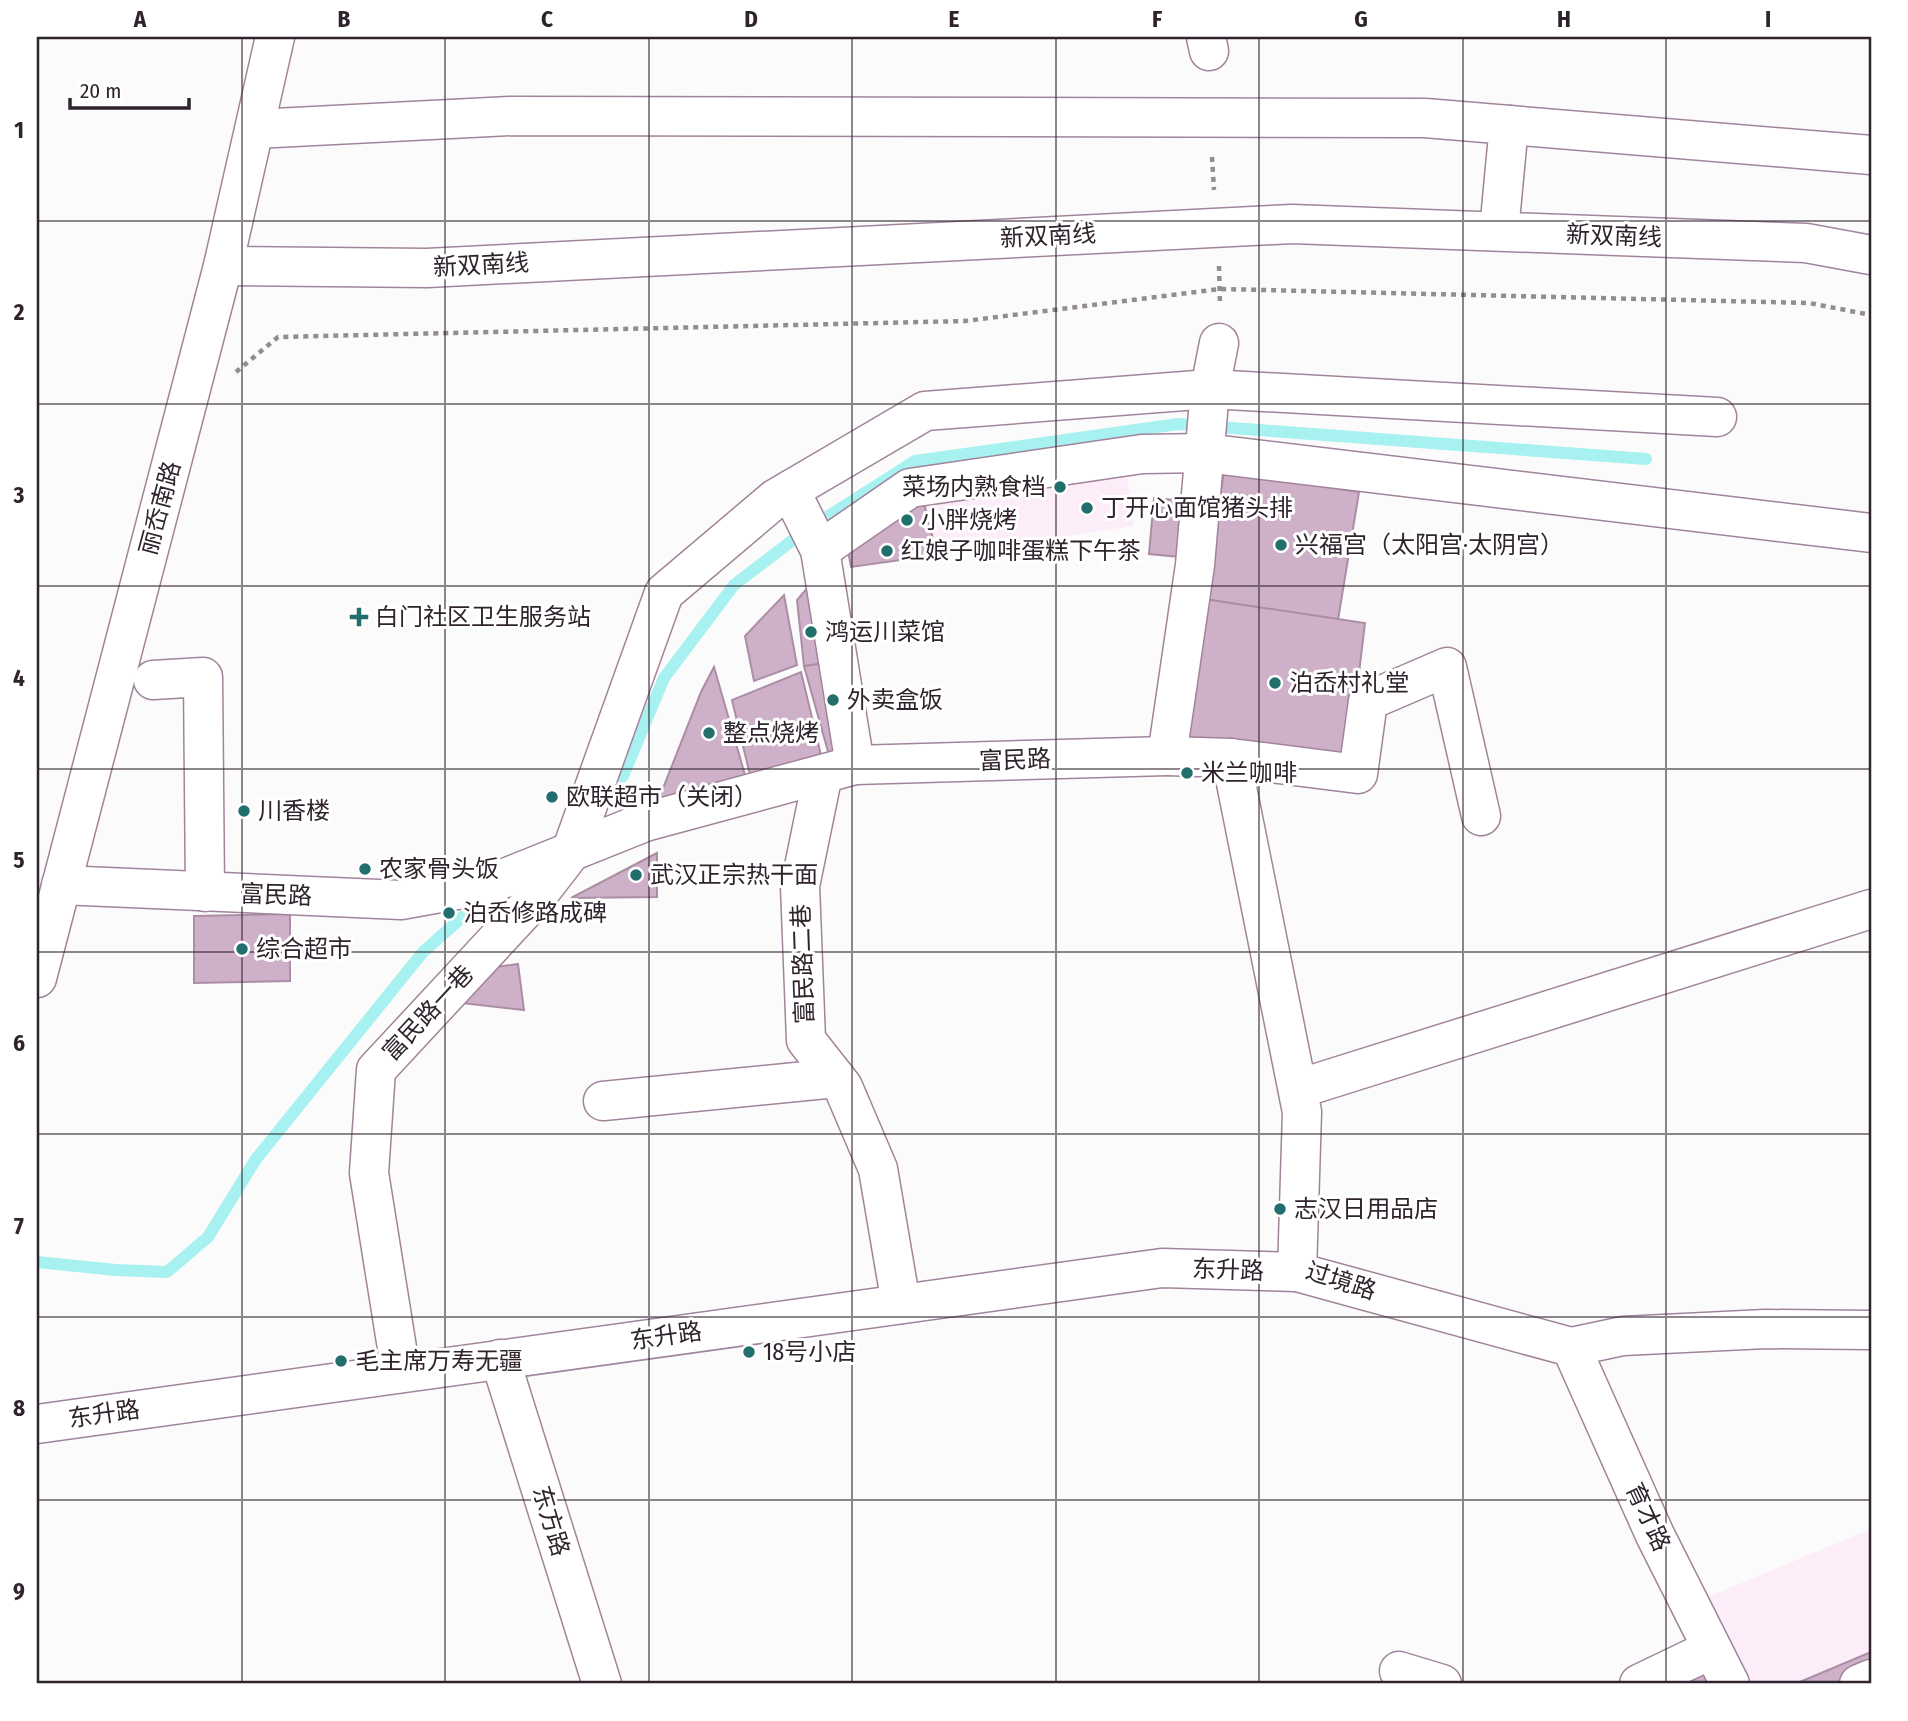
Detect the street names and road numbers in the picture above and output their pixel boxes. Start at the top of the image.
street label: 新双南线 [999,220,1097,252]
street label: 新双南线 [1566,220,1662,252]
street label: 新双南线 [432,249,530,281]
street label: 丽岙南路 [134,458,186,558]
street label: 富民路 [979,745,1051,775]
street label: 富民路 [240,880,312,910]
street label: 富民路二巷 [787,904,819,1024]
street label: 富民路一巷 [377,960,479,1066]
street label: 东升路 [1192,1255,1264,1285]
street label: 过境路 [1302,1257,1380,1305]
street label: 东升路 [628,1317,704,1355]
street label: 东升路 [66,1395,142,1433]
street label: 育才路 [1620,1478,1676,1556]
street label: 东方路 [527,1482,575,1560]

